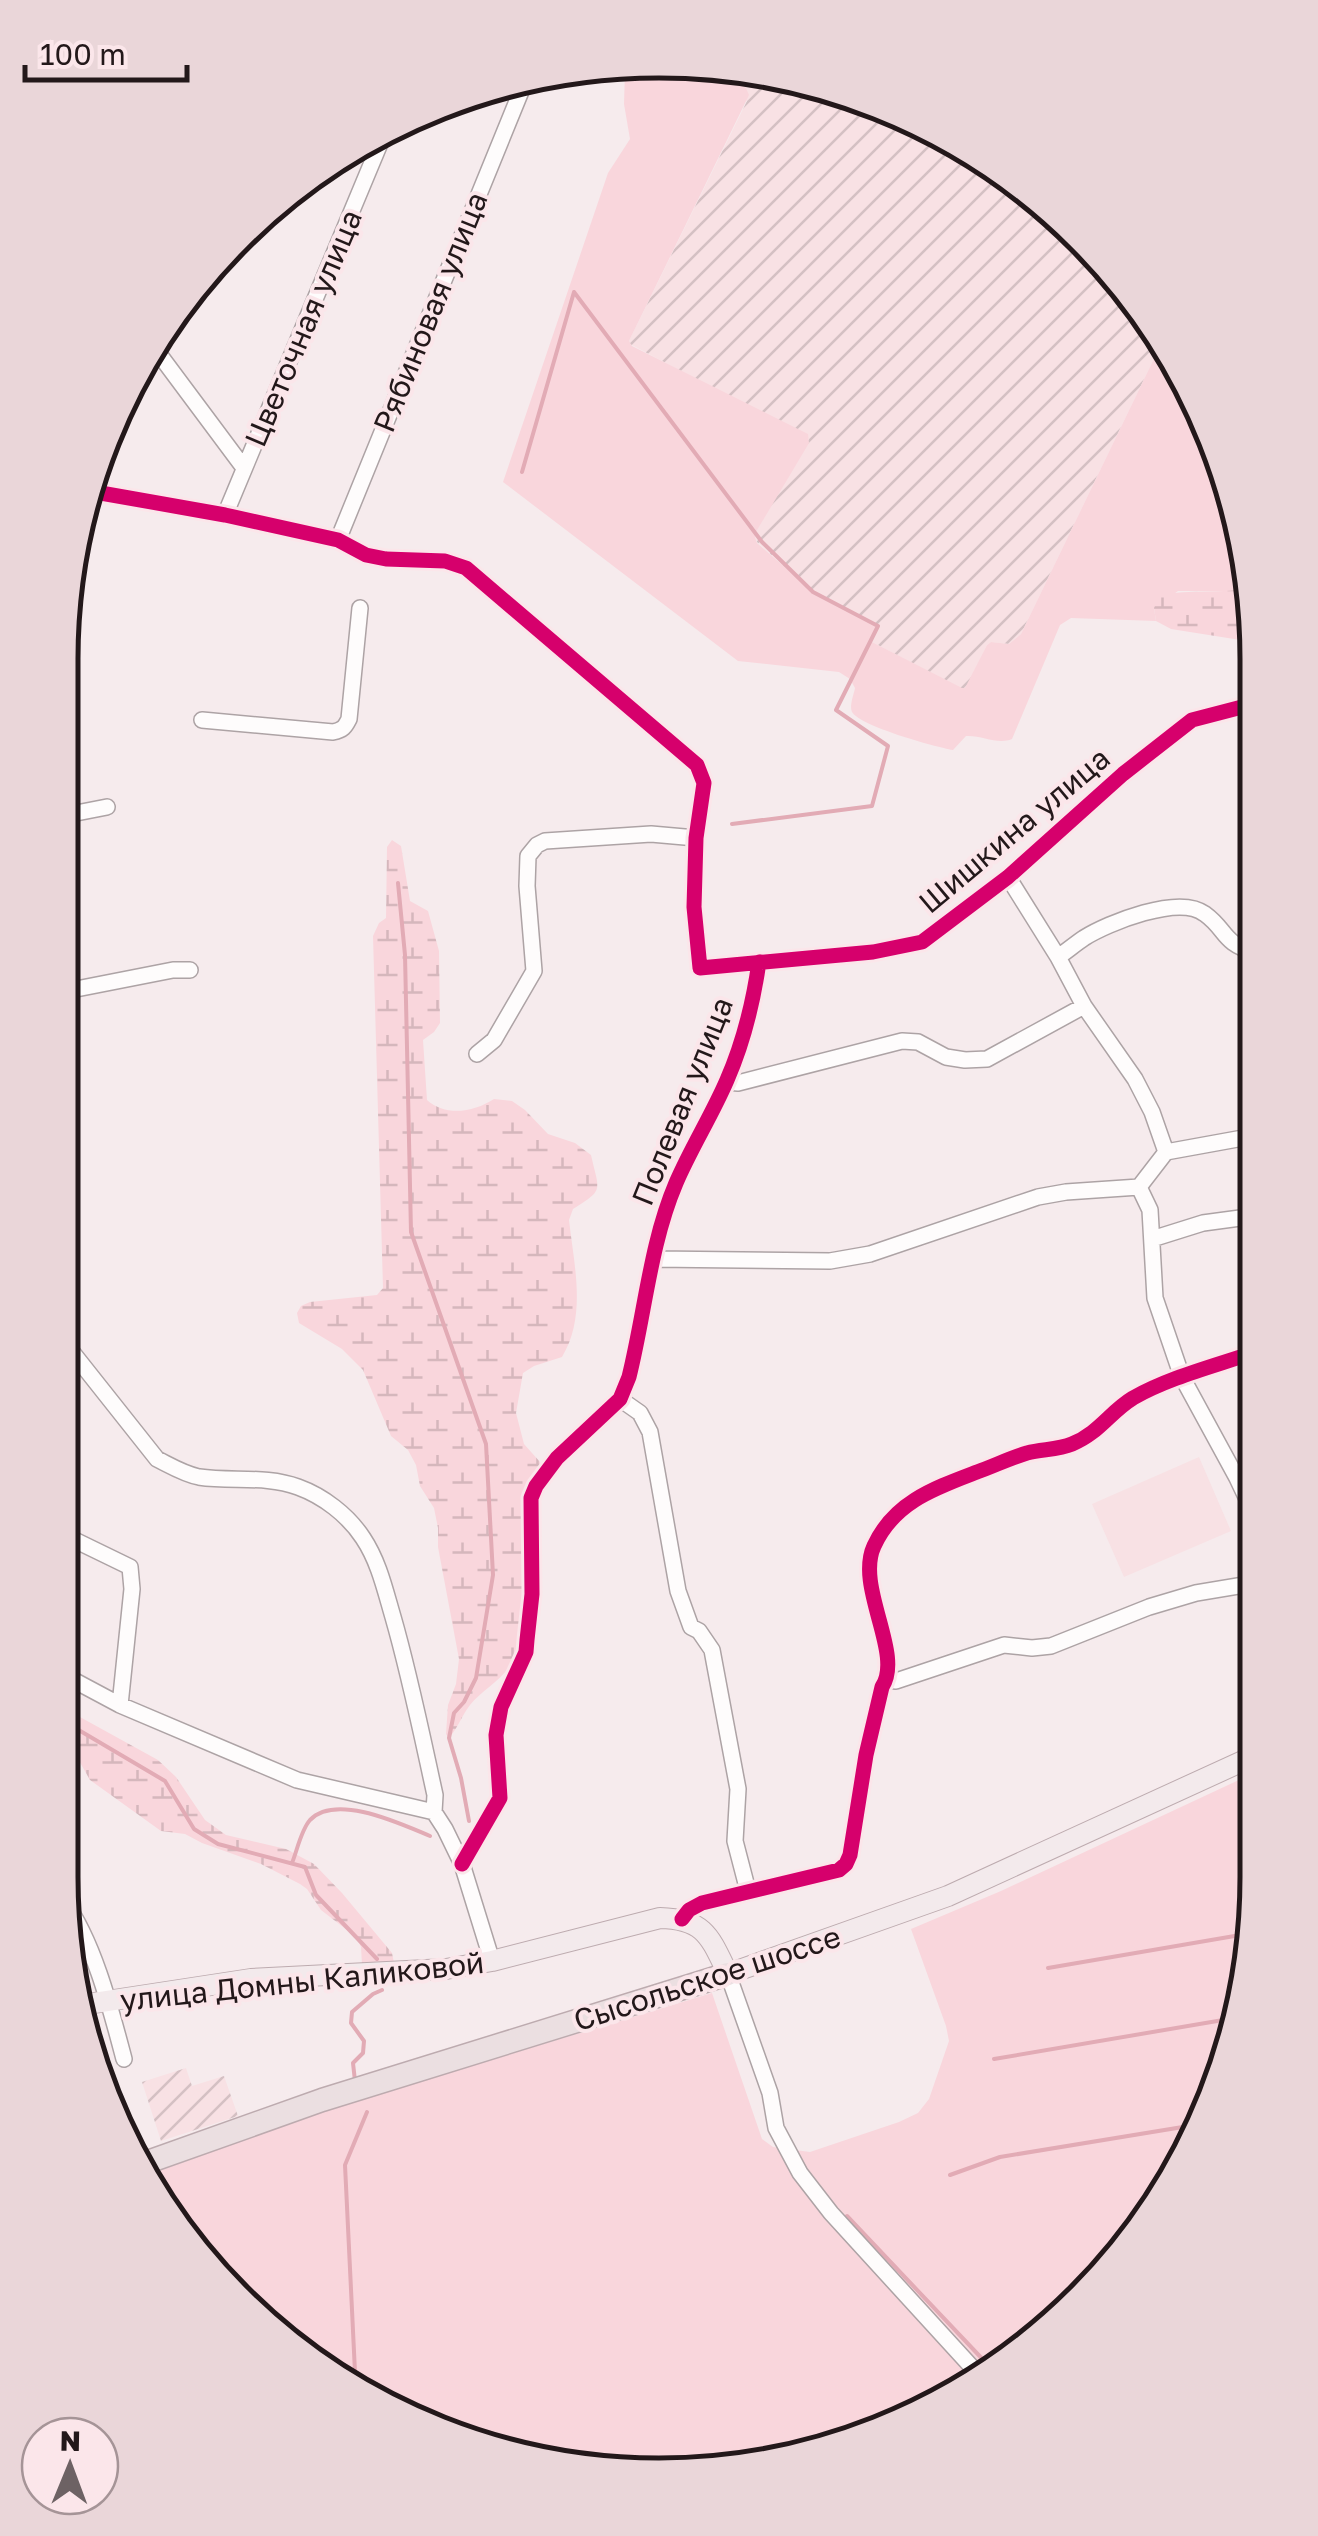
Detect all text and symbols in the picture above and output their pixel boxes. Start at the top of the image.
scale bar [25,20,188,82]
text: 100 m [40,36,126,72]
street label: Рябиновая улица [365,187,495,437]
street label: Цветочная улица [237,204,369,452]
street label: Шишкина улица [911,740,1117,920]
street label: Полевая улица [624,992,740,1210]
street label: Сысольское шоссе [569,1918,845,2038]
street label: улица Домны Каликовой [118,1944,486,2018]
north arrow [20,2416,120,2516]
text: N [60,2424,81,2457]

